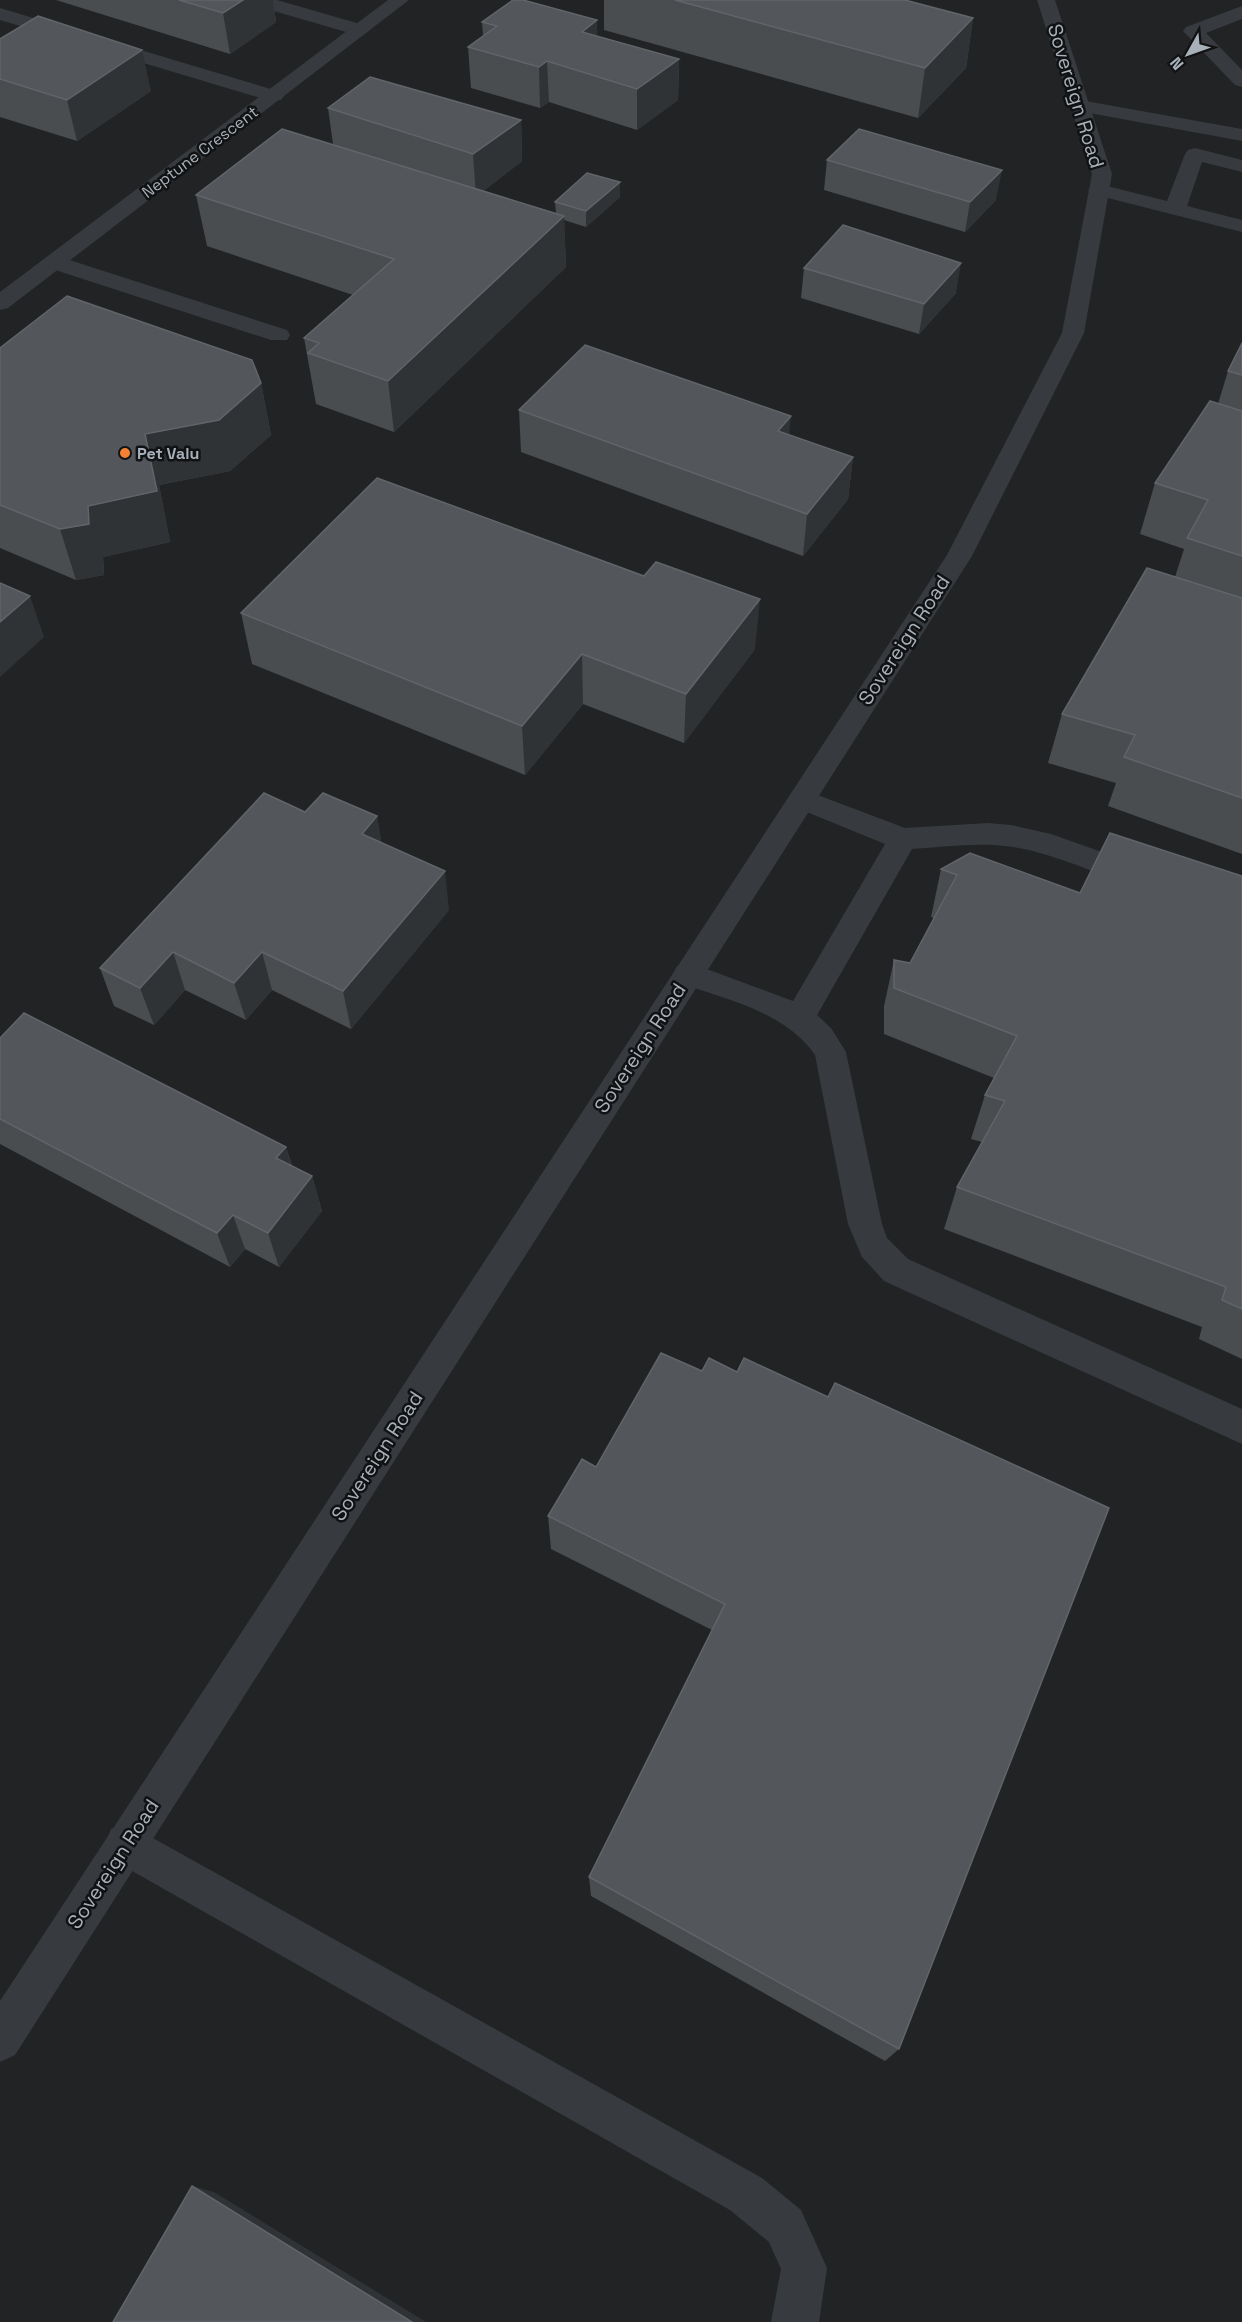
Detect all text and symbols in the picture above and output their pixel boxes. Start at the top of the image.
street label: Sovereign Road [1042,21,1110,171]
north arrow [1158,24,1218,84]
text: N [1165,52,1188,74]
street label: Neptune Crescent [138,101,262,203]
place label: Pet Valu [137,443,199,464]
marker: Pet Valu [118,446,132,460]
street label: Sovereign Road [852,570,956,710]
street label: Sovereign Road [588,978,692,1118]
street label: Sovereign Road [325,1386,429,1526]
street label: Sovereign Road [61,1794,165,1934]

